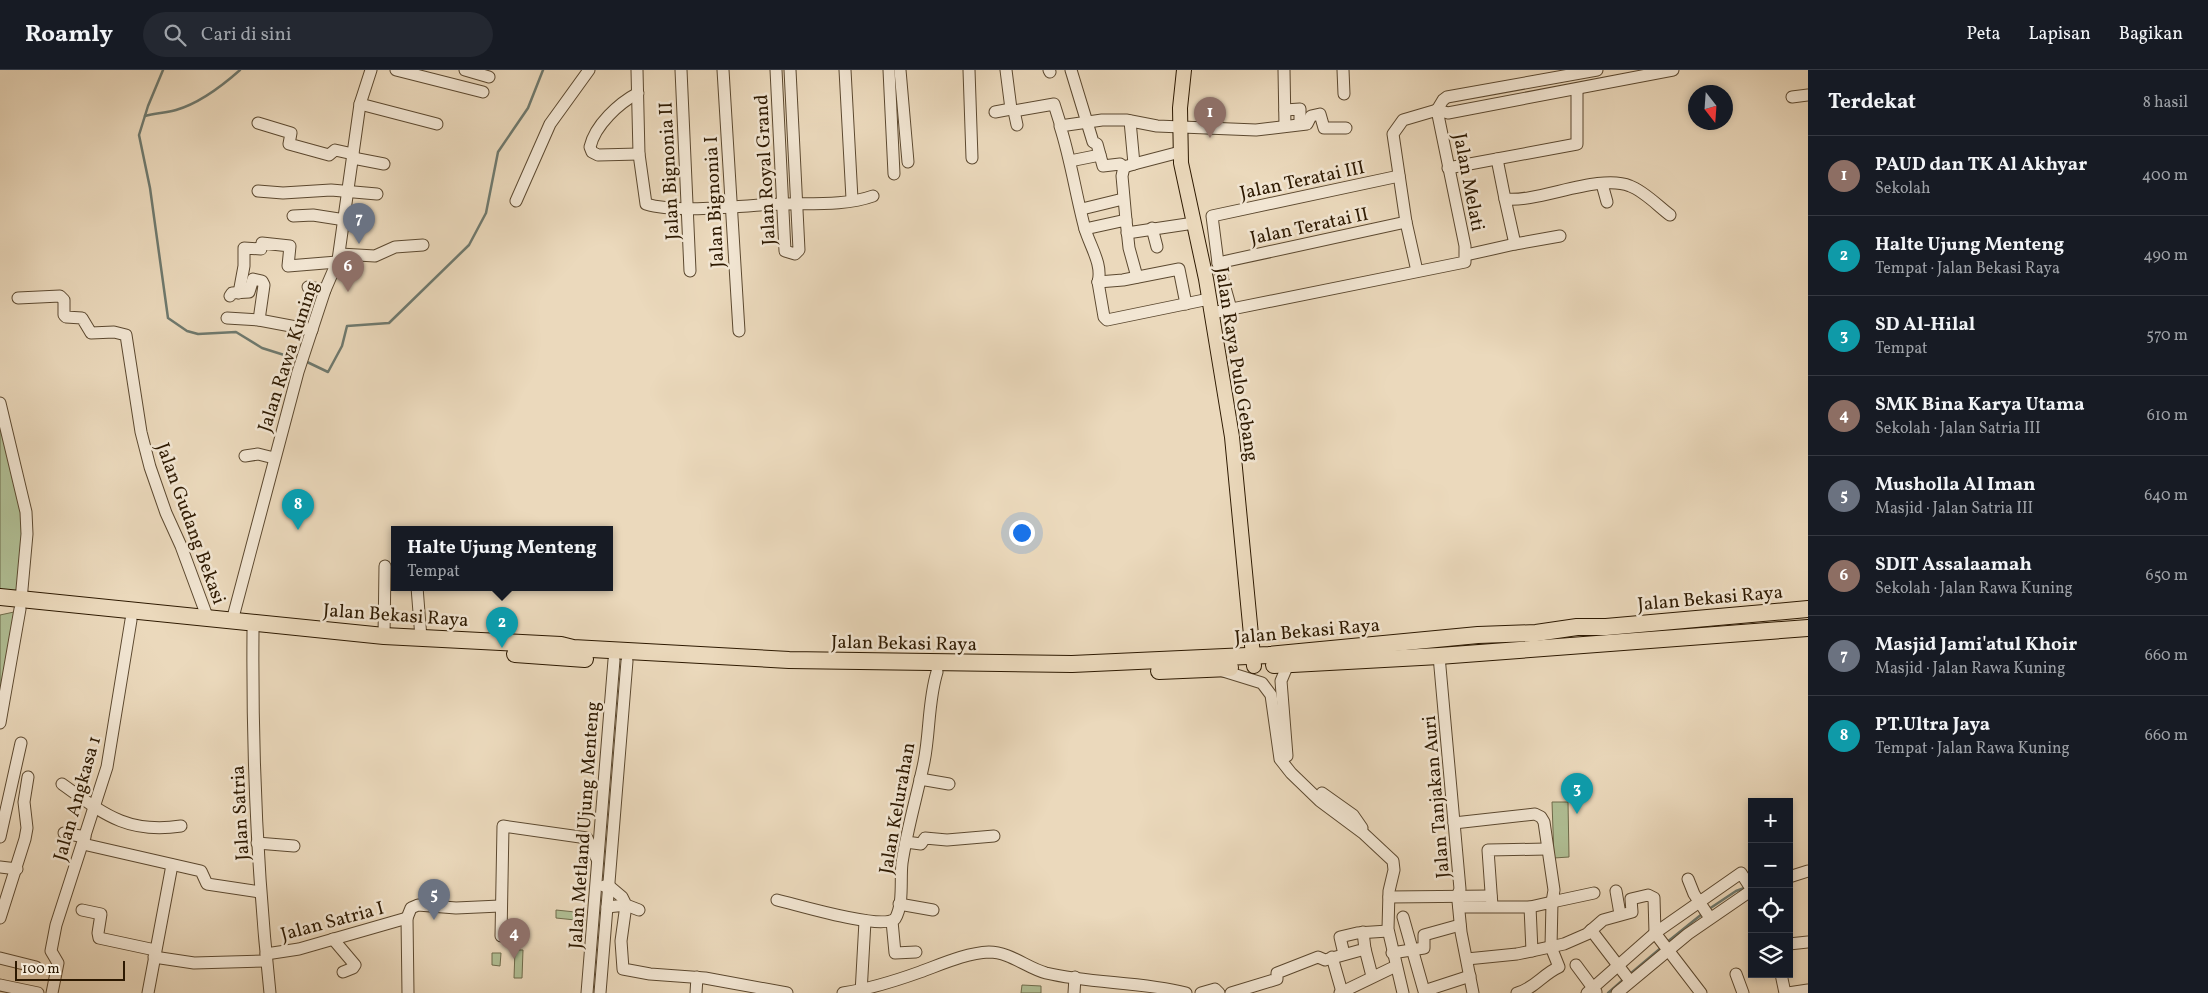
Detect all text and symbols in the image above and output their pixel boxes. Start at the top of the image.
search box [143,12,493,57]
text: Roamly [25,18,113,52]
icon: search [161,21,189,49]
text: Cari di sini [201,22,292,48]
text: Peta [1967,22,2000,47]
text: Lapisan [2028,22,2091,47]
text: Bagikan [2119,22,2183,47]
north arrow [1688,85,1733,130]
text: Terdekat [1828,88,1916,117]
text: 8 hasil [2143,92,2188,114]
street label: Jalan Royal Grand [749,94,783,246]
pin: 1 [1194,97,1226,138]
street label: Jalan Bignonia II [653,101,687,241]
street label: Jalan Melati [1446,131,1490,234]
street label: Jalan Bignonia I [699,135,731,268]
text: PAUD dan TK Al Akhyar [1875,152,2087,178]
street label: Jalan Teratai III [1238,155,1367,207]
text: 1 [1841,165,1847,187]
text: 400 m [2142,165,2188,187]
text: Sekolah [1875,178,1931,200]
street label: Jalan Teratai II [1248,202,1371,252]
pin: 7 [343,203,375,244]
text: Halte Ujung Menteng [1875,232,2064,258]
text: 2 [1840,245,1848,267]
text: 490 m [2143,245,2188,267]
pin: 6 [332,251,364,292]
text: Tempat · Jalan Bekasi Raya [1875,258,2060,280]
street label: Jalan Raya Pulo Gebang [1208,265,1264,463]
street label: Jalan Rawa Kuning [252,278,326,436]
text: SD Al-Hilal [1875,312,1975,338]
text: 3 [1840,325,1848,347]
text: 570 m [2146,325,2188,347]
text: Tempat [1875,338,1928,360]
text: SMK Bina Karya Utama [1875,392,2085,418]
text: 4 [1839,405,1849,427]
text: 610 m [2147,405,2188,427]
text: Sekolah · Jalan Satria III [1875,418,2041,440]
street label: Jalan Gudang Bekasi [149,439,232,608]
text: Musholla Al Iman [1875,472,2036,498]
text: 5 [1840,485,1848,507]
text: 640 m [2144,485,2188,507]
pin: 8 [282,489,314,530]
text: Masjid · Jalan Satria III [1875,498,2033,520]
your location [1009,520,1035,546]
popup [391,526,613,591]
text: Halte Ujung Menteng [407,535,597,561]
text: SDIT Assalaamah [1875,552,2032,578]
text: Tempat [407,561,460,583]
text: 6 [1840,565,1848,587]
text: 650 m [2146,565,2188,587]
text: Sekolah · Jalan Rawa Kuning [1875,578,2073,600]
street label: Jalan Bekasi Raya [1636,580,1784,618]
street label: Jalan Bekasi Raya [322,598,470,634]
pin: 2 [486,607,518,648]
street label: Jalan Bekasi Raya [1233,613,1381,651]
street label: Jalan Bekasi Raya [831,630,977,658]
text: Masjid Jami'atul Khoir [1875,632,2077,658]
text: 7 [1840,645,1848,667]
text: 660 m [2145,645,2188,667]
text: Masjid · Jalan Rawa Kuning [1875,658,2065,680]
street label: Jalan Metland Ujung Menteng [563,701,607,950]
text: PT.Ultra Jaya [1875,712,1990,738]
street label: Jalan Tanjakan Auri [1417,714,1457,879]
text: 8 [1840,725,1848,747]
text: 660 m [2145,725,2188,747]
street label: Jalan Angkasa 1 [48,733,108,864]
text: Tempat · Jalan Rawa Kuning [1875,738,2070,760]
street label: Jalan Kelurahan [874,741,922,876]
street label: Jalan Satria [226,765,256,861]
pin: 3 [1561,773,1593,814]
map controls [1748,798,1793,978]
button: + [1748,798,1793,843]
button: − [1748,843,1793,888]
pin: 5 [418,879,450,920]
button: locate [1748,888,1793,933]
street label: Jalan Satria I [278,896,387,948]
pin: 4 [498,918,530,959]
button: layers [1748,933,1793,978]
scale bar [15,958,125,981]
text: 100 m [22,960,60,979]

